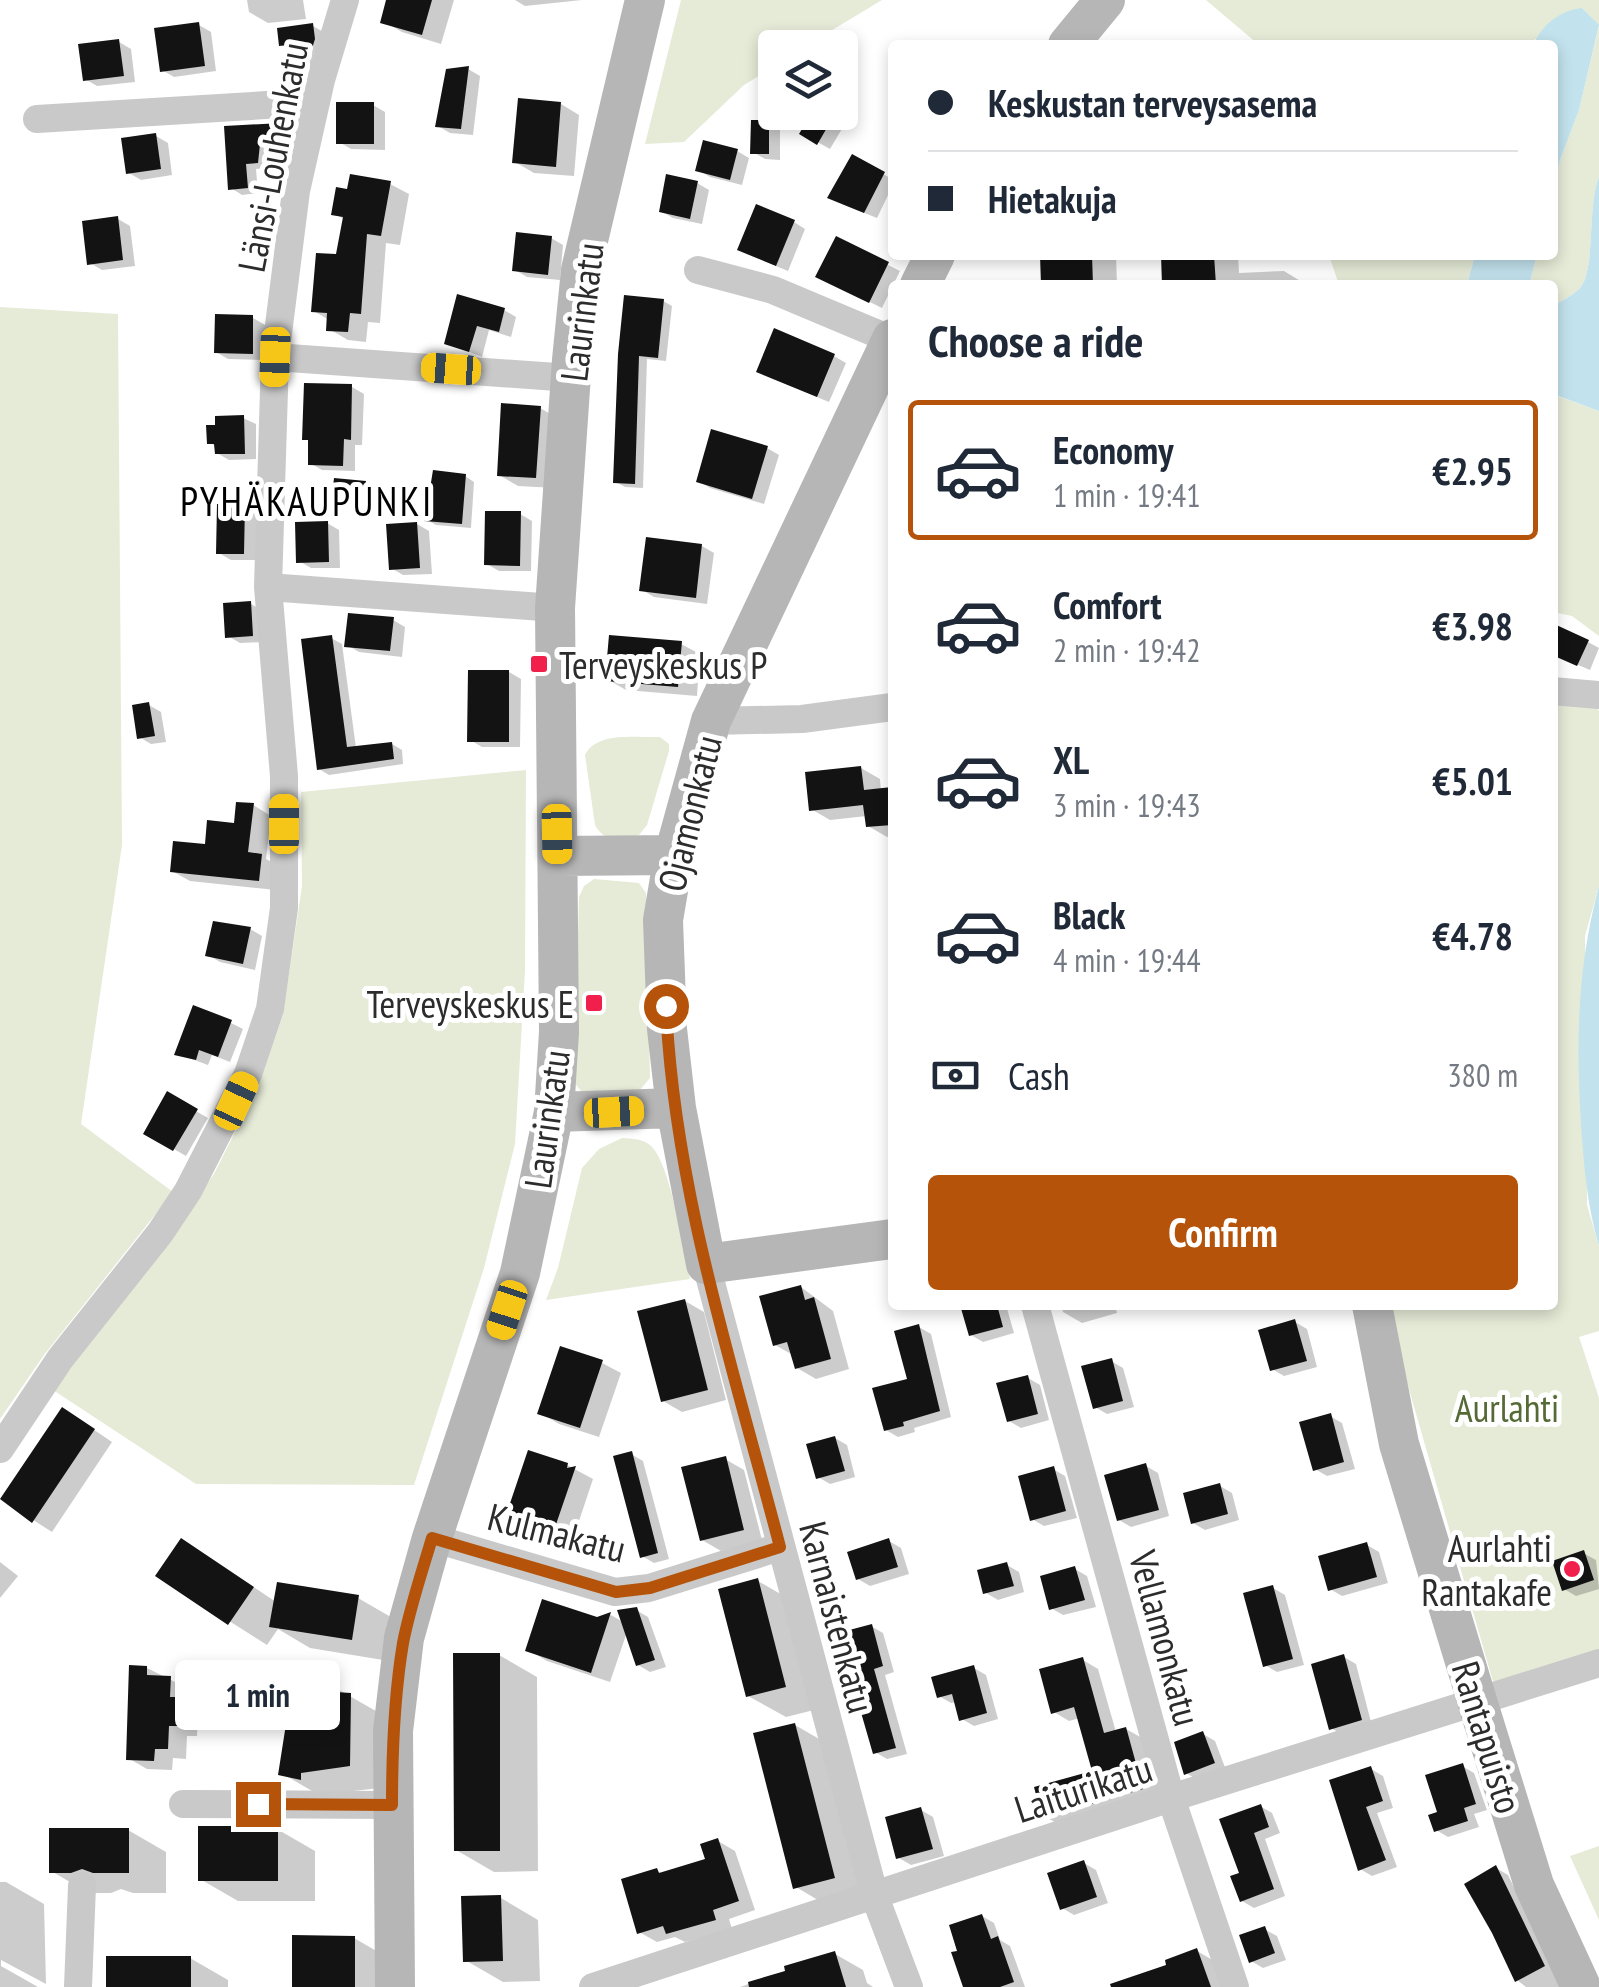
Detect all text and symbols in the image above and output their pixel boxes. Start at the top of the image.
map controls [758,30,858,130]
button: layers [758,30,858,130]
street label: Länsi-Louhenkatu [226,38,318,276]
text: Keskustan terveysasema [988,78,1317,127]
text: Hietakuja [988,174,1117,223]
street label: Laurinkatu [548,240,614,384]
text: Choose a ride [928,311,1143,369]
car [259,326,291,388]
car [420,352,482,386]
icon: car [933,425,1023,515]
text: Economy [1053,425,1173,474]
text: €2.95 [1432,446,1513,495]
text: 1 min · 19:41 [1053,474,1201,516]
district label: PYHÄKAUPUNKI [180,475,434,527]
icon: car [933,580,1023,670]
text: Comfort [1053,580,1162,629]
text: €3.98 [1432,601,1513,650]
text: 2 min · 19:42 [1053,629,1201,671]
place label: Terveyskeskus P [559,640,767,689]
marker: Terveyskeskus P [528,653,550,675]
street label: Ojamonkatu [646,730,732,896]
icon: car [933,735,1023,825]
text: XL [1053,735,1089,784]
text: €5.01 [1432,756,1513,805]
text: 3 min · 19:43 [1053,784,1201,826]
car [269,794,299,854]
car [541,804,573,864]
icon: car [933,890,1023,980]
text: Black [1053,890,1126,939]
text: €4.78 [1432,911,1513,960]
text: 4 min · 19:44 [1053,939,1201,981]
place label: Terveyskeskus E [367,979,574,1028]
route start [644,984,689,1029]
marker: Terveyskeskus E [583,992,605,1014]
street label: Laurinkatu [512,1047,580,1191]
icon: cash [928,1048,983,1103]
text: Cash [1008,1051,1070,1100]
text: 380 m [1447,1054,1518,1096]
car [210,1067,262,1135]
car [583,1095,645,1129]
button: Confirm [928,1175,1518,1290]
car [483,1277,531,1343]
park label: Aurlahti [1455,1383,1559,1432]
street label: Kulmakatu [483,1491,631,1573]
street label: Karnaistenkatu [789,1516,887,1718]
place label: Aurlahti Rantakafe [1421,1523,1552,1616]
street label: Vellamonkatu [1119,1544,1213,1731]
marker: Aurlahti Rantakafe [1561,1558,1583,1580]
street label: Rantapuisto [1442,1655,1534,1819]
callout: 1 min [176,1659,340,1729]
text: 1 min [225,1674,290,1716]
street label: Laiturikatu [1008,1743,1158,1833]
route end [236,1782,281,1827]

